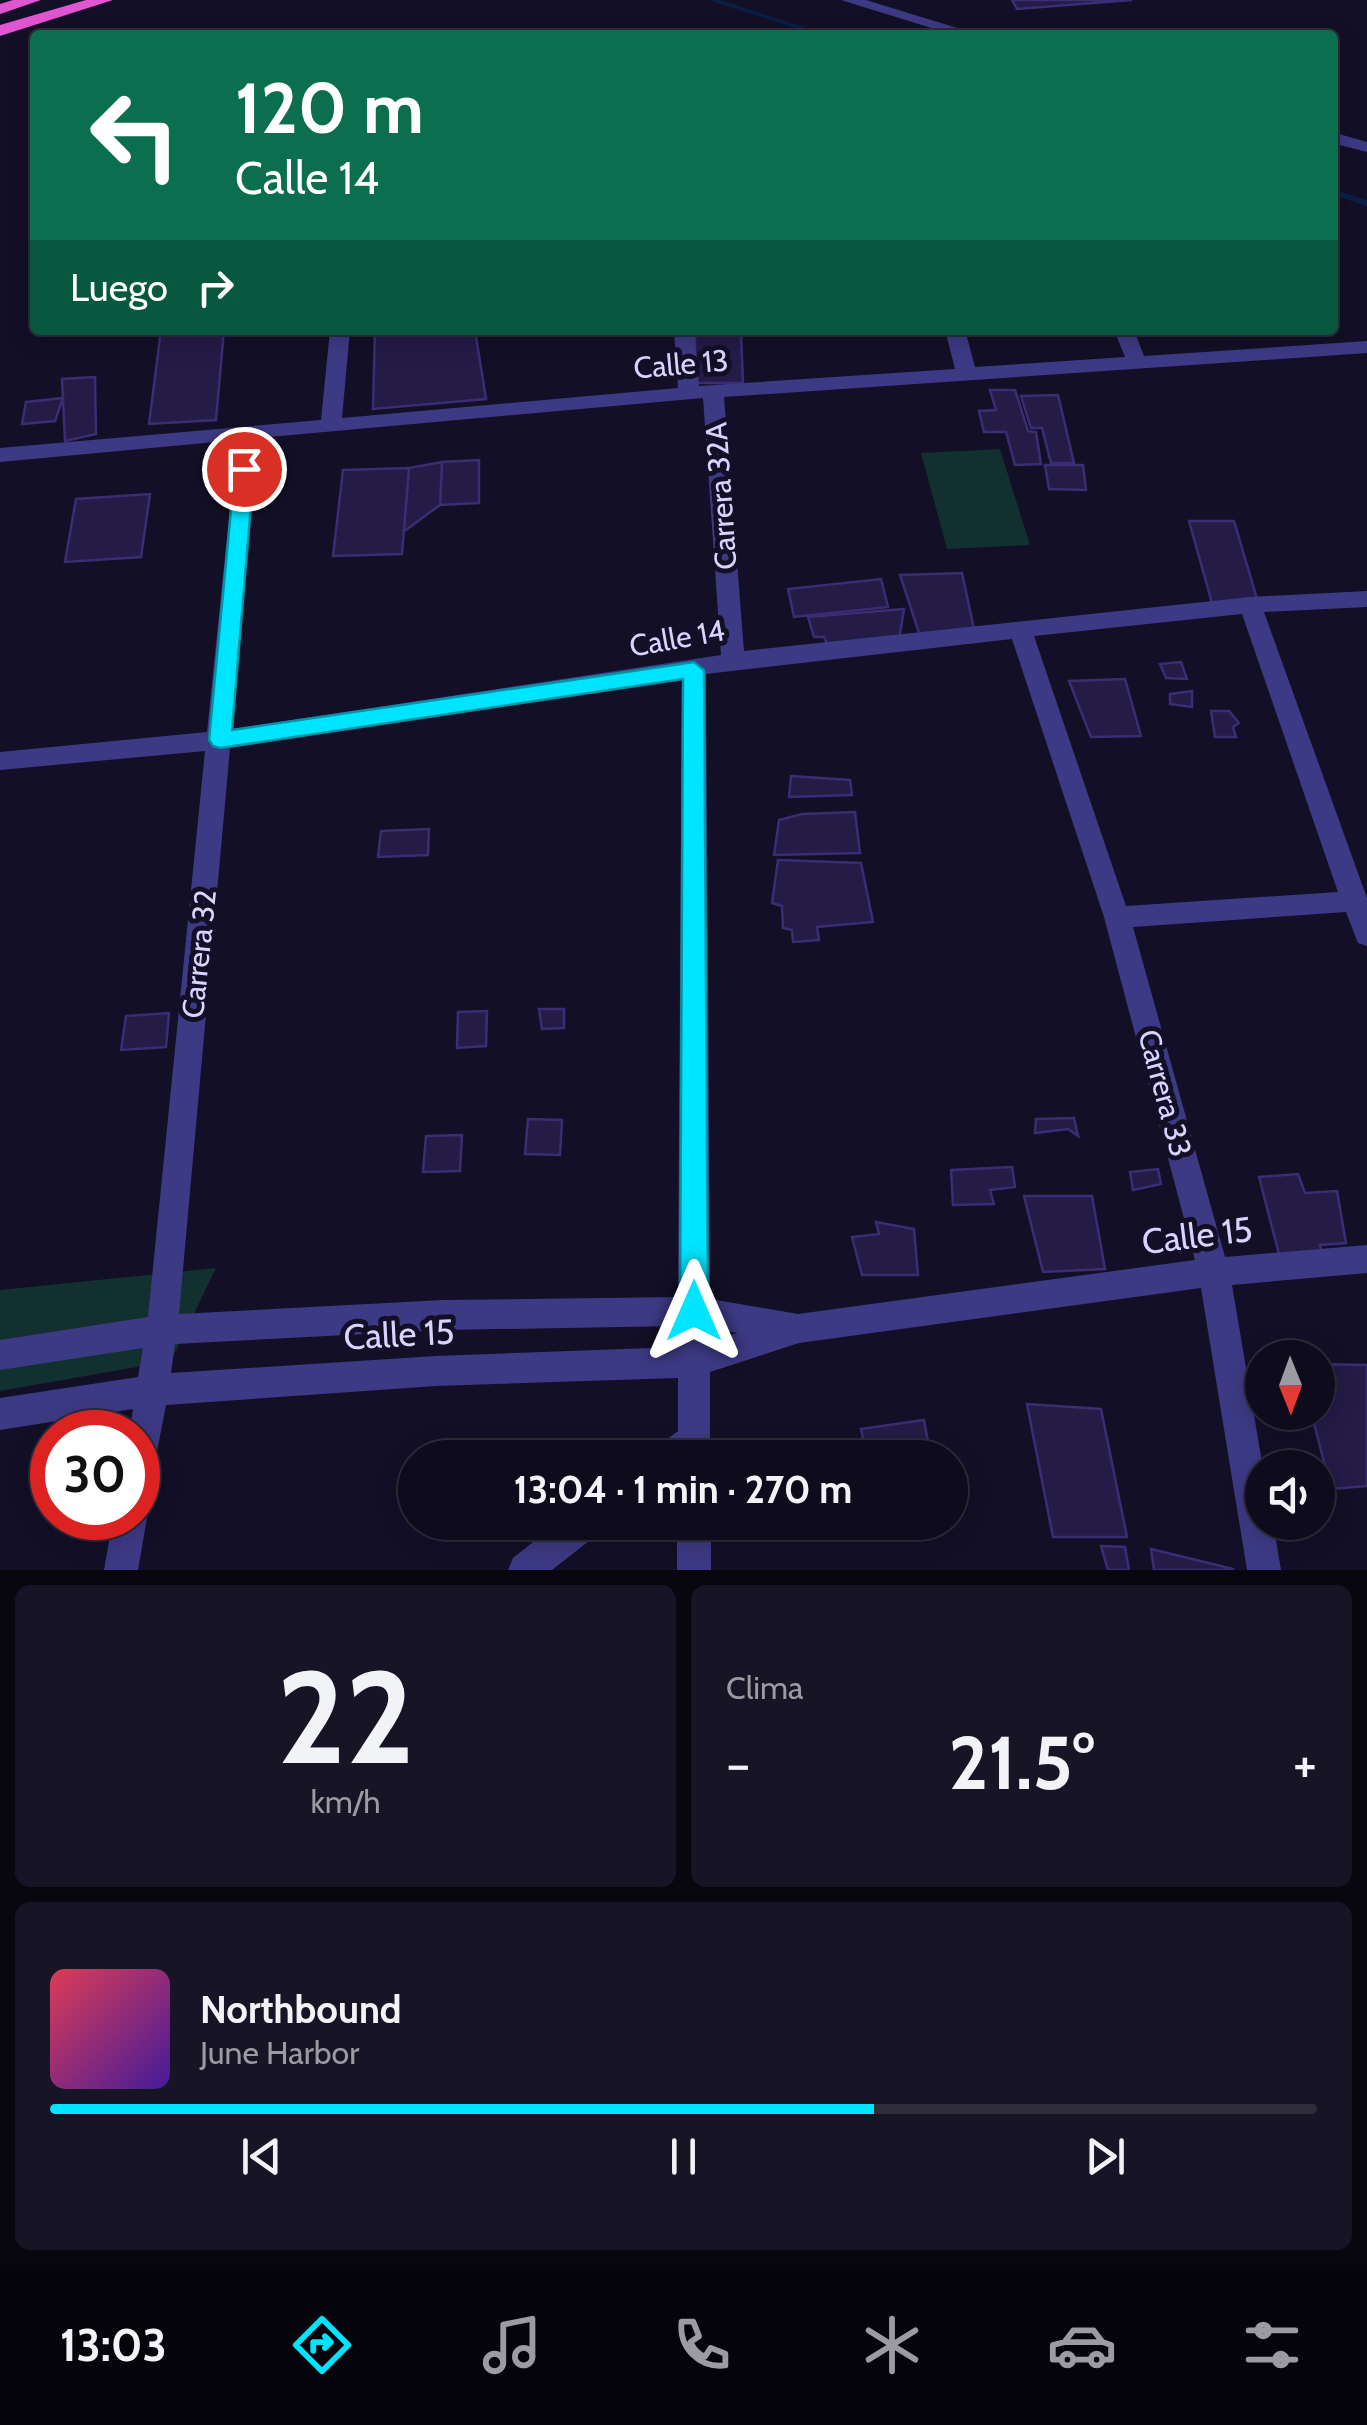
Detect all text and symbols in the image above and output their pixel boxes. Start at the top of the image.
text: 120 m [235,65,424,151]
icon: left [70,70,200,200]
text: Calle 14 [235,151,379,205]
icon: right [188,260,243,315]
text: Luego [70,264,168,311]
street label: Calle 13 [632,341,730,387]
street label: Carrera 32A [697,421,745,571]
pin [202,427,287,512]
icon: arrive [217,442,272,497]
street label: Calle 14 [626,611,728,665]
street label: Carrera 32 [174,888,224,1020]
street label: Carrera 33 [1130,1026,1200,1160]
street label: Calle 15 [1139,1207,1255,1263]
position arrow [642,1259,746,1363]
street label: Calle 15 [343,1310,455,1358]
north arrow [1245,1340,1335,1430]
map controls [1245,1340,1335,1540]
speed limit sign: 30 [30,1410,160,1540]
button: sound [1245,1450,1335,1540]
text: 13:04 · 1 min · 270 m [514,1466,852,1513]
text: 22 [277,1638,414,1796]
text: Clima [726,1668,803,1707]
text: 21.5° [949,1717,1094,1808]
text: − [726,1730,750,1797]
text: + [1293,1730,1317,1797]
text: km/h [310,1782,381,1821]
text: Northbound [200,1986,402,2033]
text: June Harbor [200,2033,359,2072]
icon: previous [234,2129,289,2184]
icon: pause [656,2129,711,2184]
icon: next [1078,2129,1133,2184]
icon: directions [287,2310,357,2380]
icon: music [477,2310,547,2380]
icon: phone [667,2310,737,2380]
icon: climate [857,2310,927,2380]
icon: car [1047,2310,1117,2380]
icon: filters [1237,2310,1307,2380]
text: 13:03 [60,2318,167,2372]

